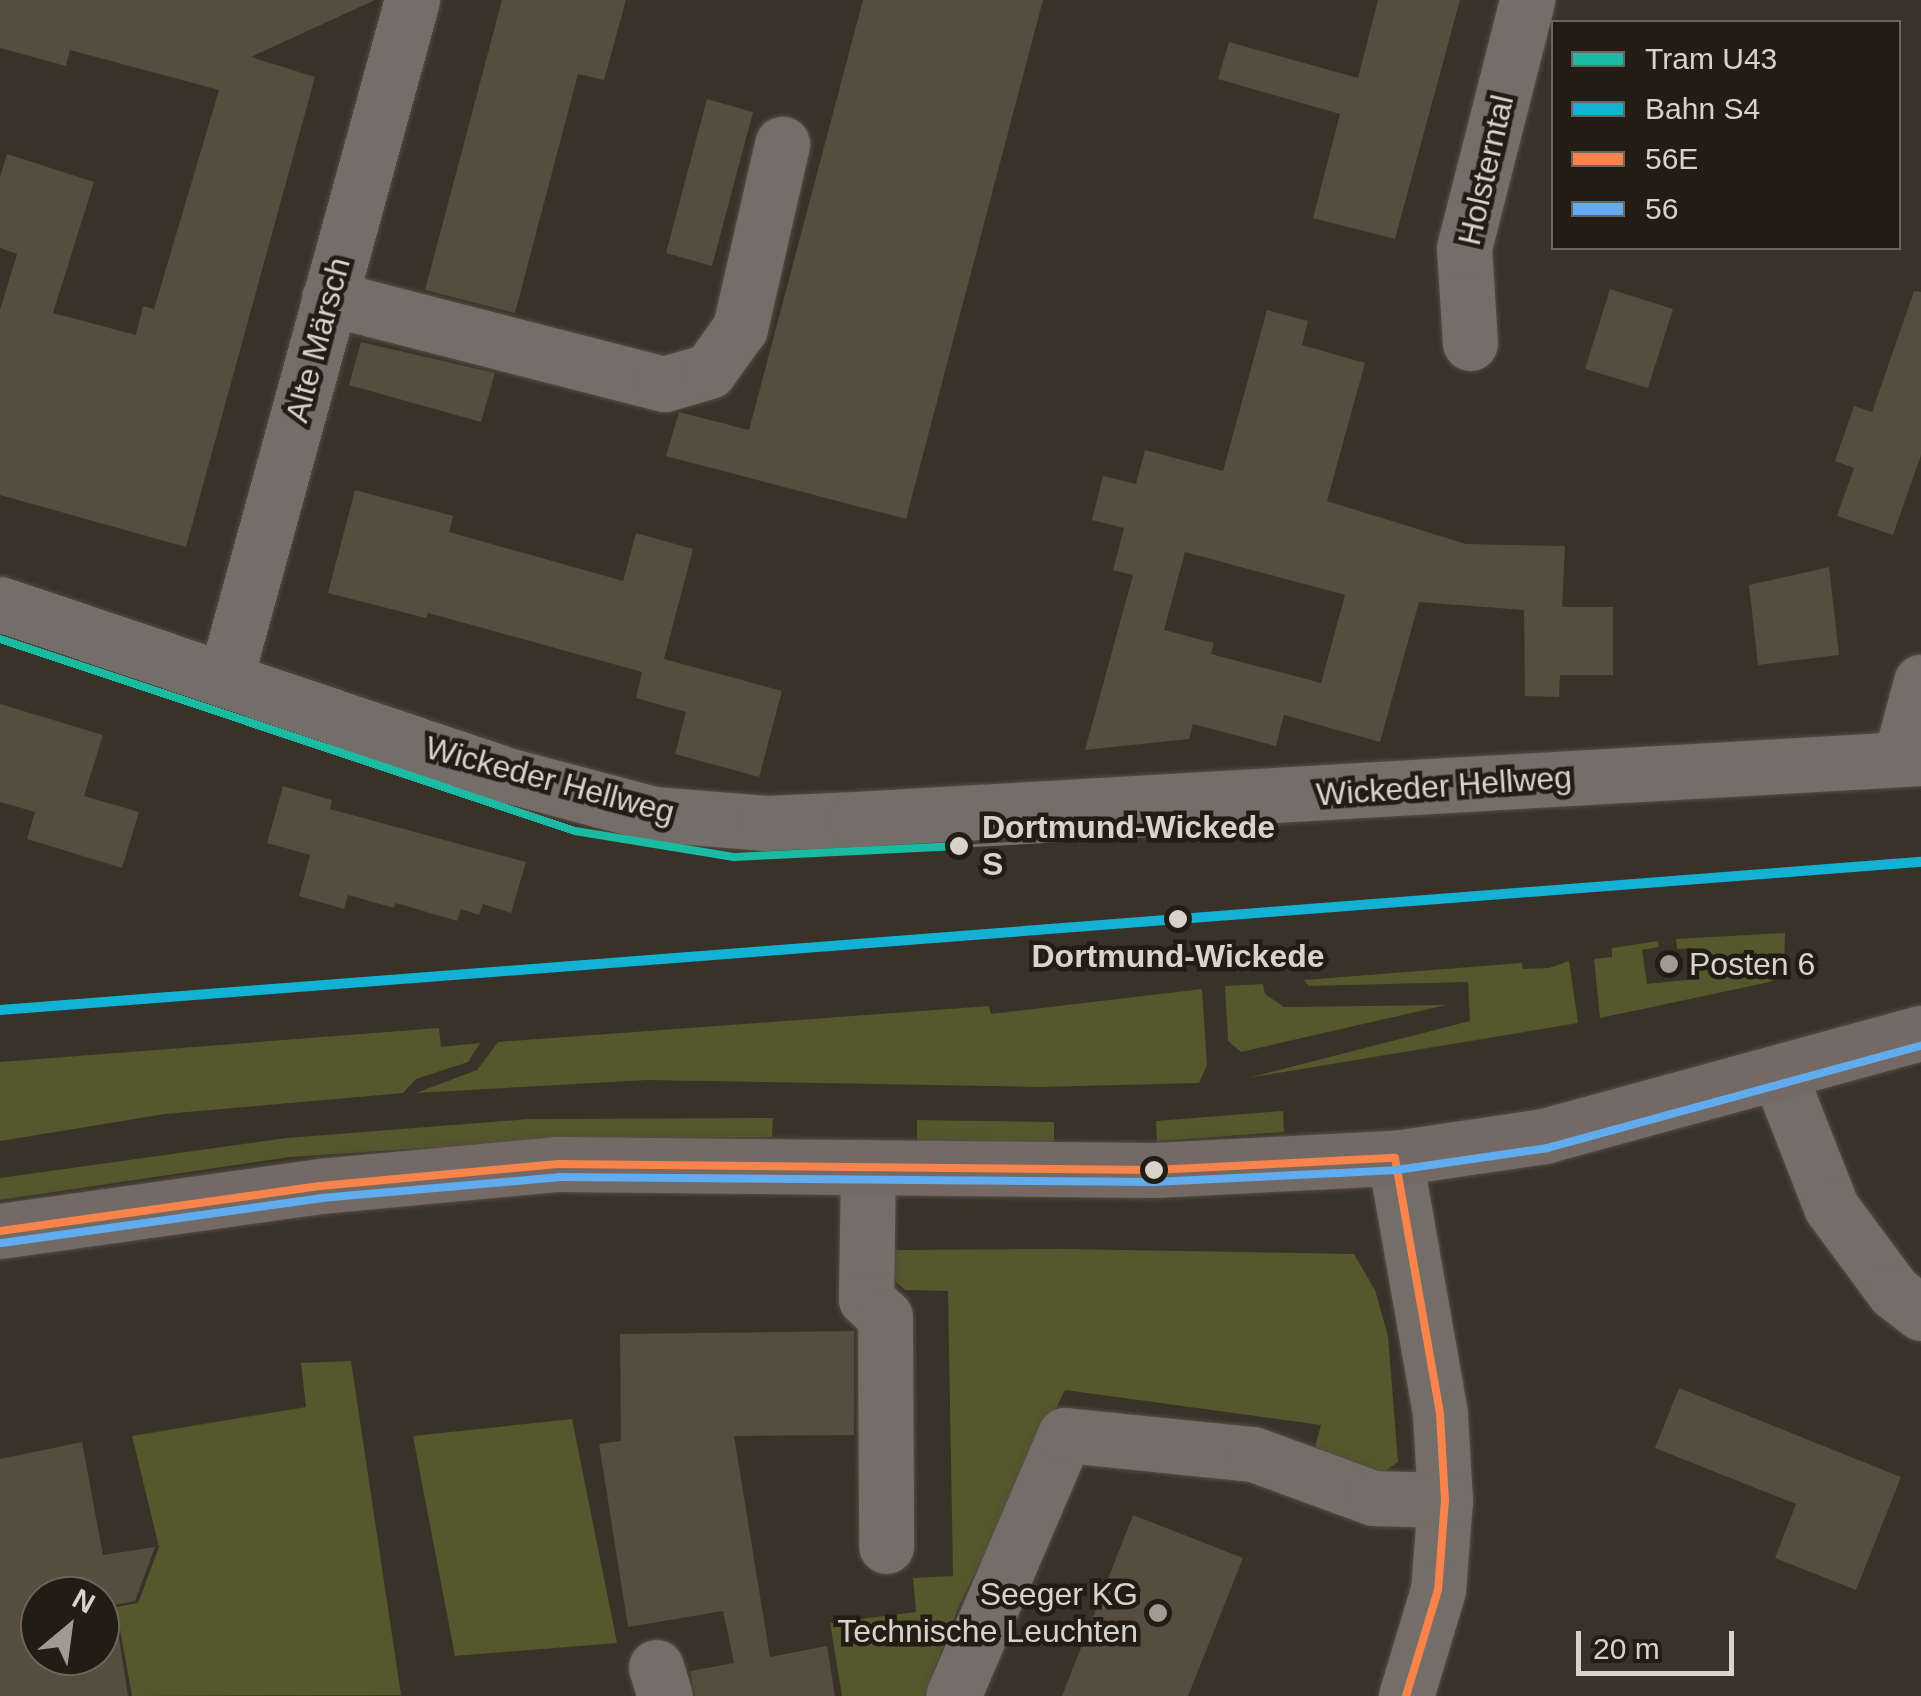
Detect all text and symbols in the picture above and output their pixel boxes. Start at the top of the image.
legend [1551,20,1901,250]
text: Tram U43 [1645,42,1777,75]
street label: Holsterntal [1450,91,1522,249]
text: Bahn S4 [1645,92,1760,125]
text: 56E [1645,142,1698,175]
text: 56 [1645,192,1678,225]
street label: Alte Märsch [278,253,358,427]
street label: Wickeder Hellweg [421,728,679,832]
street label: Wickeder Hellweg [1315,758,1573,814]
place label: Dortmund-Wickede S [982,809,1275,884]
marker: Dortmund-Wickede S [946,833,972,859]
marker: Dortmund-Wickede [1165,906,1191,932]
place label: Dortmund-Wickede [1031,937,1325,975]
place label: Posten 6 [1689,945,1815,983]
marker: Posten 6 [1658,953,1680,975]
unlabelled marker [1144,1160,1164,1180]
north arrow [20,1576,120,1676]
place label: Seeger KG Technische Leuchten [837,1576,1138,1651]
text: N [67,1583,100,1620]
marker: Seeger KG Technische Leuchten [1147,1602,1169,1624]
scale bar [1581,1611,1738,1673]
text: 20 m [1593,1632,1660,1665]

